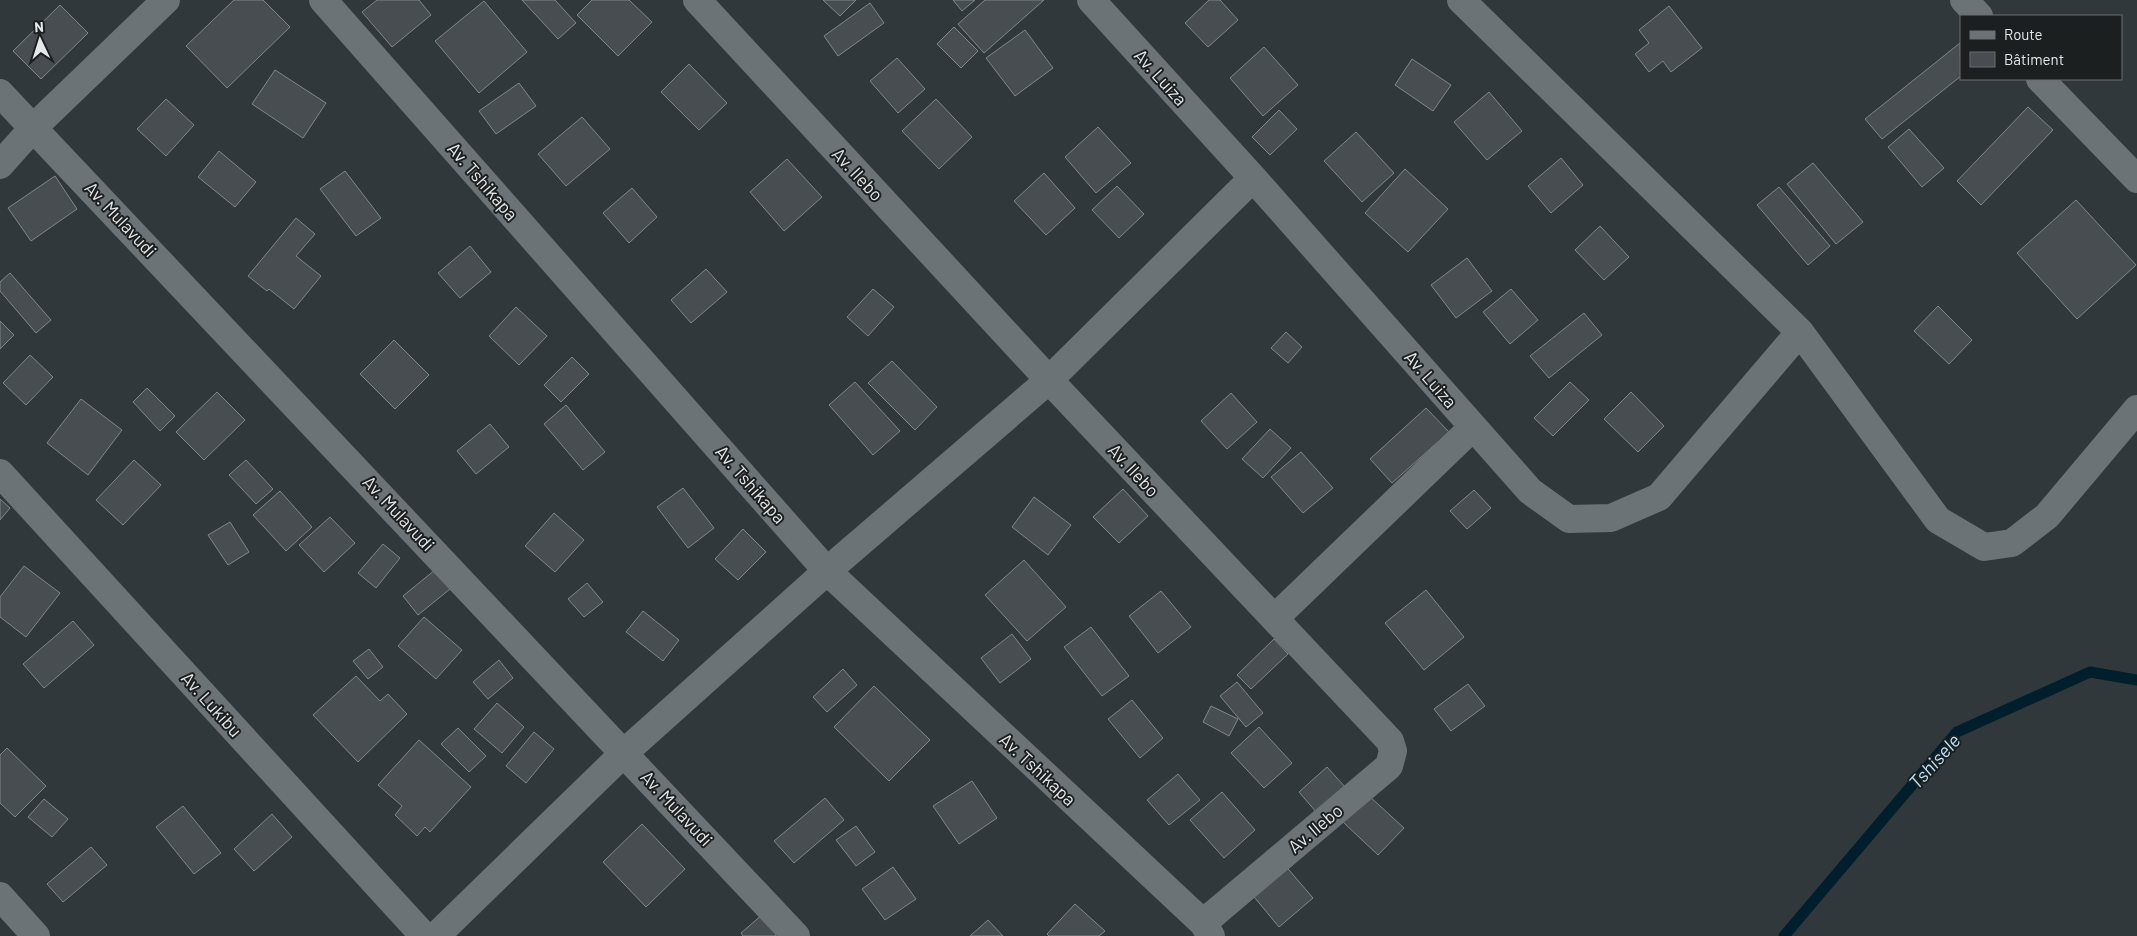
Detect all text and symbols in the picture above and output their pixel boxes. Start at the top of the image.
north arrow [15,15,65,65]
legend [1960,15,2122,80]
text: N [34,18,44,35]
text: Route [2004,25,2043,43]
street label: Av. Luiza [1130,44,1192,110]
text: Bâtiment [2004,50,2064,68]
street label: Av. Tshikapa [443,137,523,225]
street label: Av. Ilebo [828,143,888,205]
street label: Av. Mulavudi [81,177,161,261]
street label: Av. Luiza [1400,346,1462,412]
street label: Av. Ilebo [1104,439,1164,501]
street label: Av. Tshikapa [711,440,791,528]
street label: Av. Mulavudi [359,471,439,555]
street label: Av. Lukibu [177,667,247,741]
street label: Av. Tshikapa [995,728,1081,810]
water label: Tshisele [1903,729,1965,793]
street label: Av. Mulavudi [637,766,717,850]
street label: Av. Ilebo [1283,799,1347,857]

